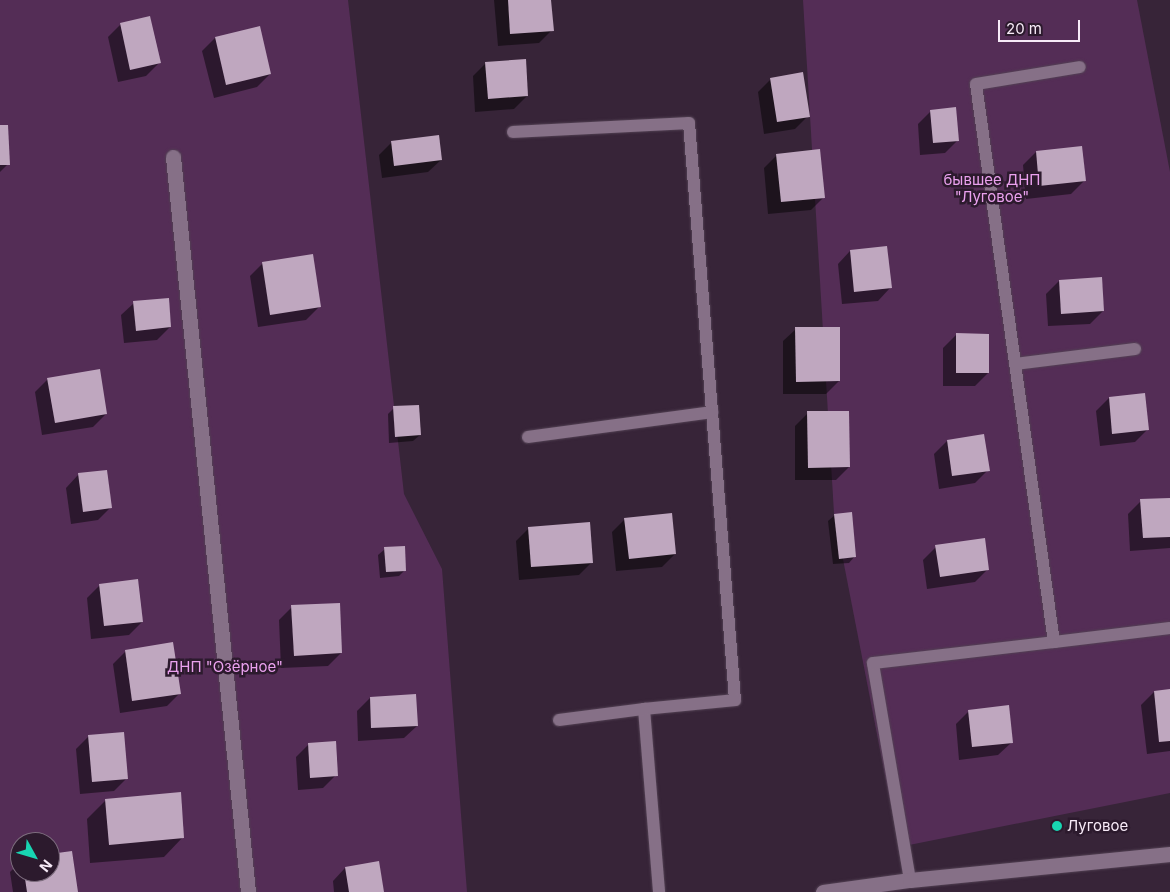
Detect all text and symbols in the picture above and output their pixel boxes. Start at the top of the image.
scale bar [1000,10,1082,42]
text: 20 m [1006,19,1042,38]
park label: бывшее ДНП "Луговое" [943,170,1041,205]
park label: ДНП "Озёрное" [167,658,283,676]
place label: Луговое [1067,817,1128,835]
marker: Луговое [1051,820,1063,832]
north arrow [10,832,60,882]
text: N [36,857,56,876]

